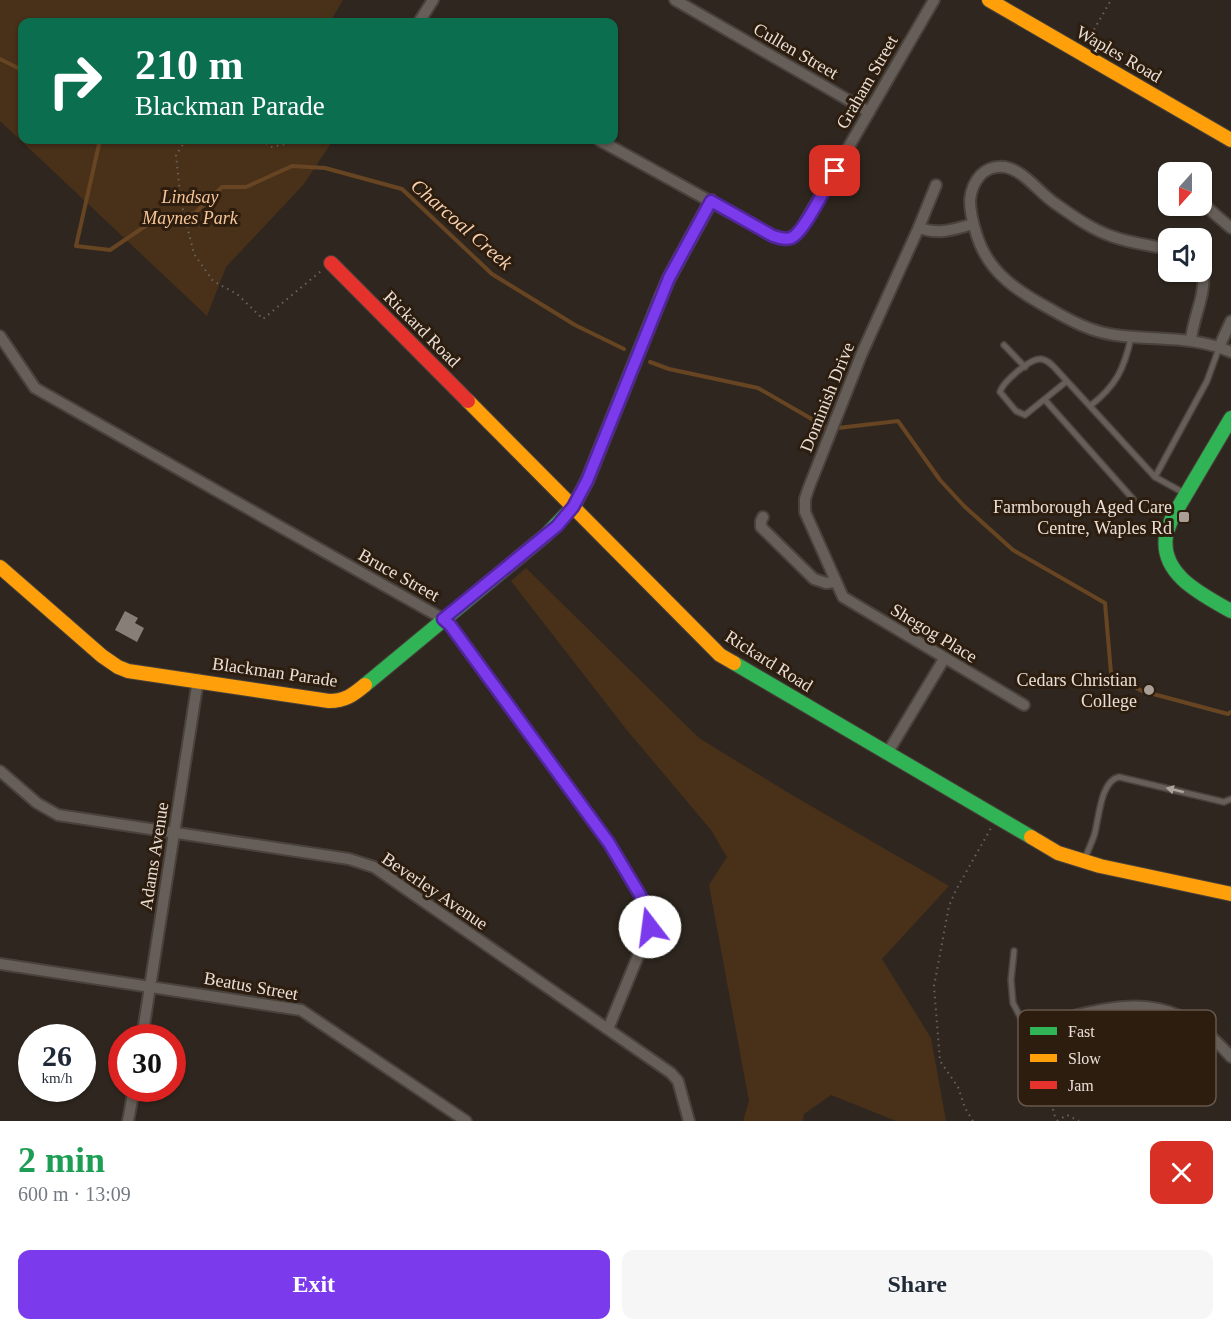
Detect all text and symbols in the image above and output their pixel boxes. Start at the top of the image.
street label: Cullen Street [750,19,842,83]
street label: Waples Road [1073,22,1165,86]
street label: Graham Street [832,32,902,132]
icon: right [36,42,114,120]
text: 210 m [135,42,244,88]
text: Blackman Parade [135,91,325,121]
pin [809,145,860,196]
icon: arrive [818,154,851,187]
north arrow [1158,162,1212,216]
map controls [1158,162,1212,282]
water label: Charcoal Creek [407,174,518,275]
park label: Lindsay Maynes Park [141,187,239,228]
button: sound [1158,228,1212,282]
street label: Rickard Road [380,287,464,371]
street label: Dominish Drive [796,339,858,455]
place label: Farmborough Aged Care Centre, Waples Rd [993,497,1172,538]
marker: Farmborough Aged Care Centre, Waples Rd [1177,510,1191,524]
street label: Bruce Street [355,545,443,605]
street label: Shegog Place [887,599,981,667]
street label: Rickard Road [722,626,816,696]
street label: Blackman Parade [211,653,339,691]
place label: Cedars Christian College [1017,670,1137,711]
marker: Cedars Christian College [1142,683,1156,697]
one-way arrow [1166,785,1184,795]
street label: Adams Avenue [136,801,172,911]
street label: Beverley Avenue [378,848,492,934]
position arrow [618,895,682,959]
street label: Beatus Street [202,968,300,1004]
legend [1018,1010,1216,1106]
text: Fast [1068,1023,1095,1040]
speed limit sign: 30 [108,1024,186,1102]
text: 26 [42,1039,72,1072]
text: Slow [1068,1050,1101,1067]
text: km/h [42,1070,72,1086]
text: Jam [1068,1077,1094,1094]
text: 2 min [18,1140,105,1180]
button: close [1150,1141,1213,1204]
text: 600 m · 13:09 [18,1183,131,1205]
button: Exit [18,1250,610,1319]
button: Share [622,1250,1213,1319]

